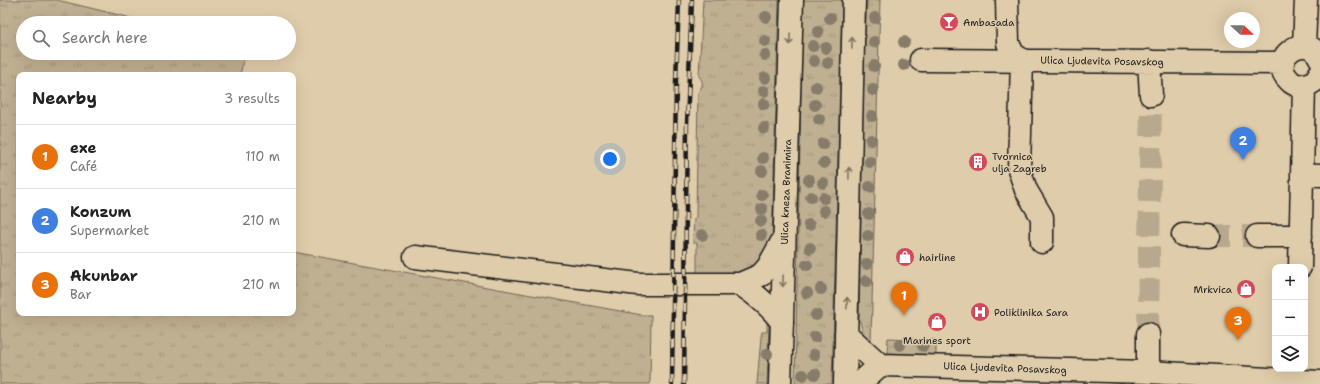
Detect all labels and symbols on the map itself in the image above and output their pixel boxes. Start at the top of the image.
bar icon: Ambasada [938,11,960,33]
north arrow [1224,12,1260,48]
place label: Ambasada [963,16,1015,29]
one-way arrow [787,32,794,45]
one-way arrow [849,37,856,50]
street label: Ulica Ljudevita Posavskog [1040,53,1164,69]
pin: 2 [1230,127,1256,160]
street label: Ulica kneza Branimira [778,138,794,245]
your location [600,149,620,169]
place label: Tvornica ulja Zagreb [992,150,1047,175]
building icon: Tvornica ulja Zagreb [967,151,989,173]
one-way arrow [846,167,853,180]
shop icon: hairline [894,246,916,268]
place label: hairline [919,251,956,264]
one-way arrow [779,274,787,287]
shop icon: Mrkvica [1235,278,1257,300]
pin: 1 [891,282,917,315]
place label: Mrkvica [1193,283,1233,296]
one-way arrow [843,297,851,310]
hospital icon: Poliklinika Sara [969,301,991,323]
place label: Poliklinika Sara [994,306,1069,319]
pin: 3 [1225,307,1251,340]
shop icon: Marines sport [926,311,948,333]
place label: Marines sport [903,334,971,347]
street label: Ulica Ljudevita Posavskog [943,359,1067,377]

